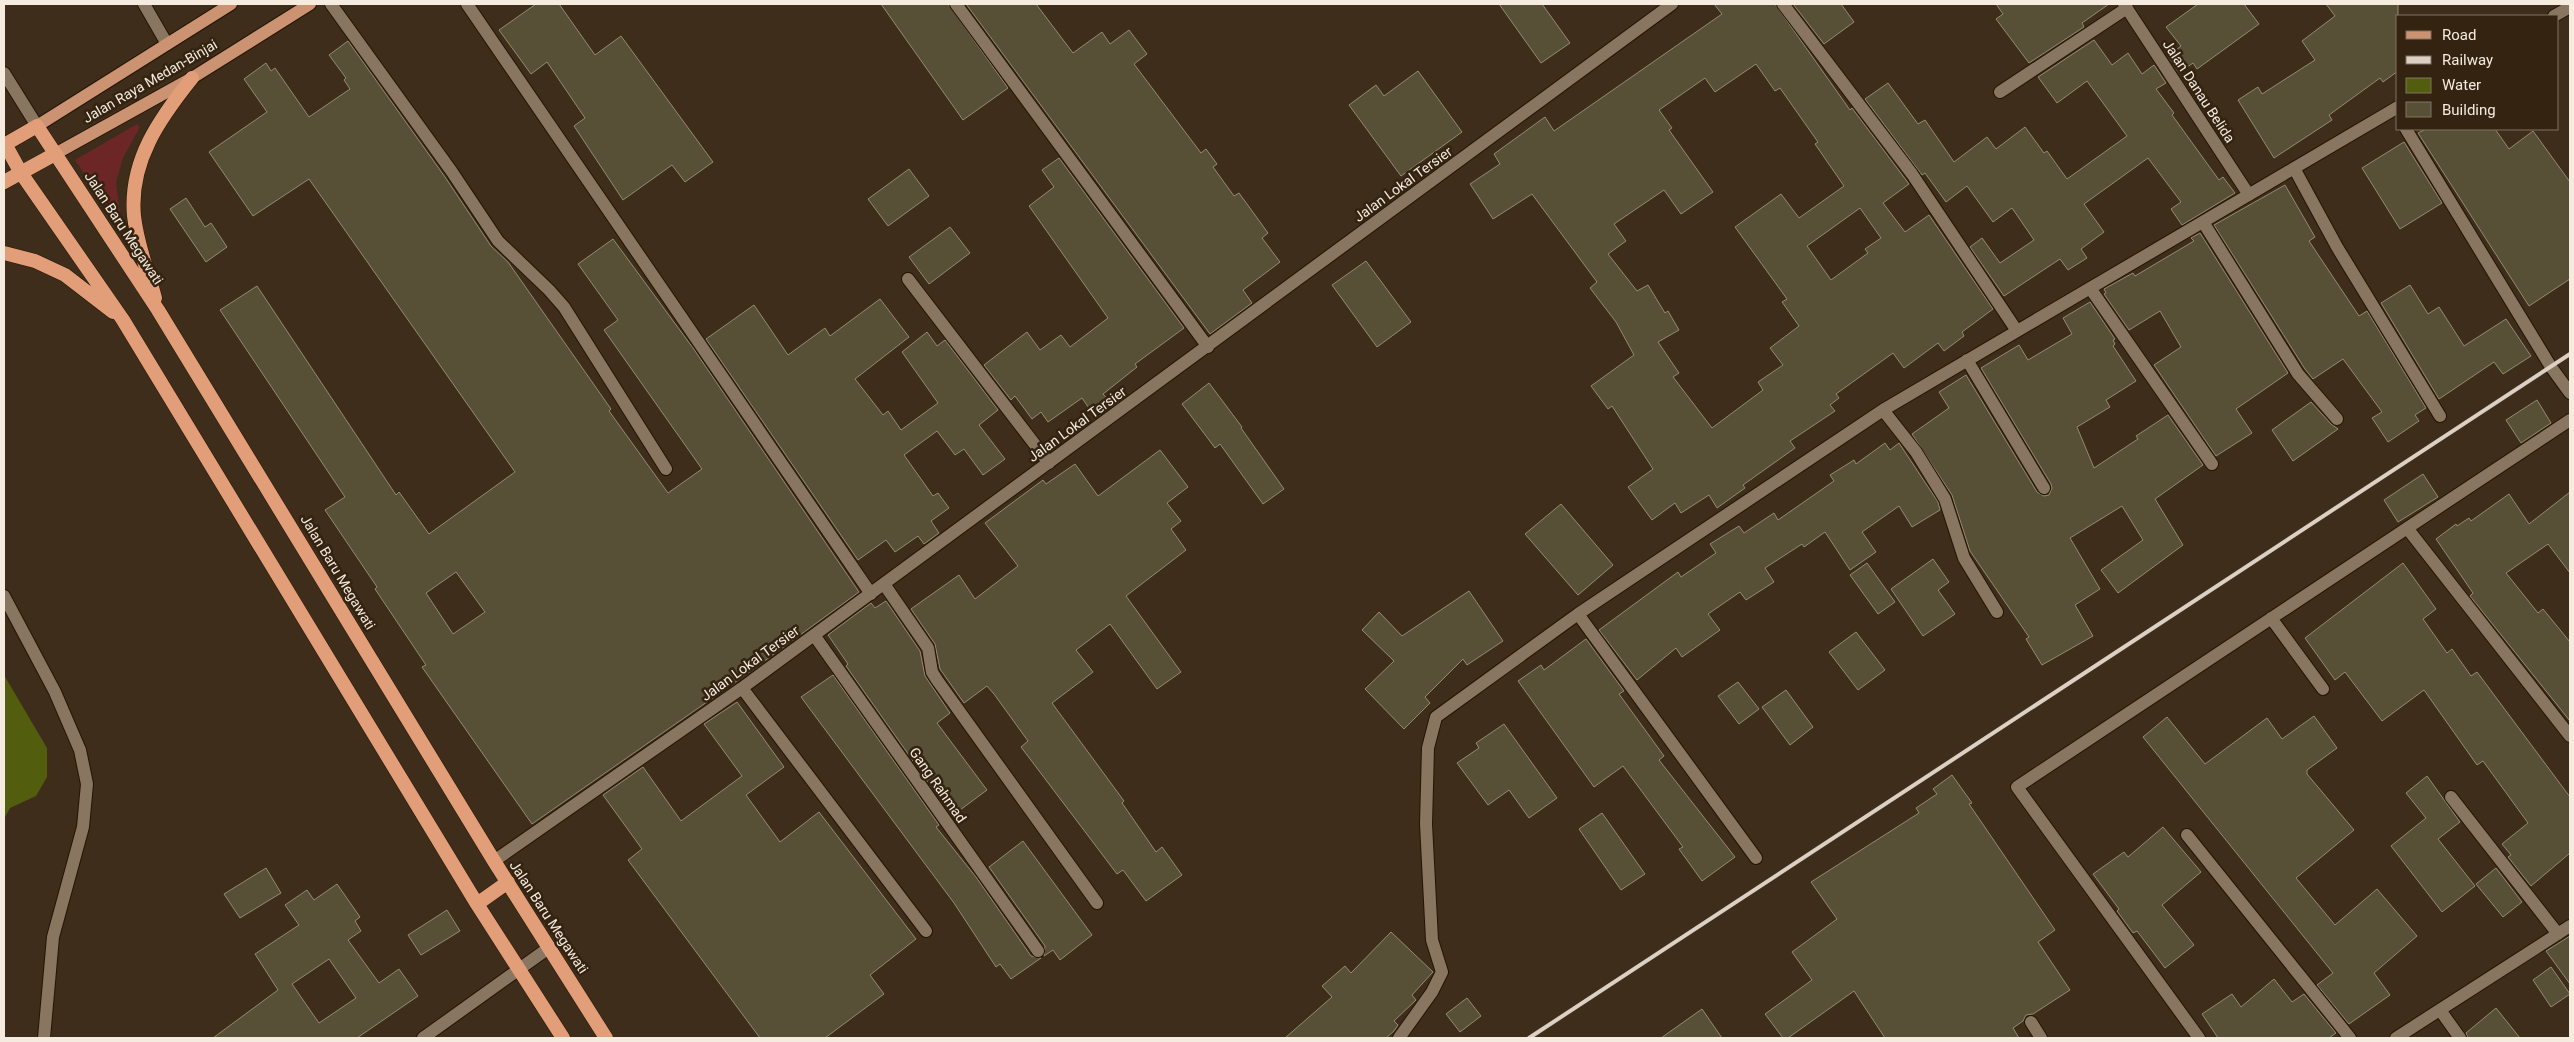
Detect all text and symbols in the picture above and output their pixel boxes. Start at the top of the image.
legend [2396,15,2559,130]
text: Road [2442,26,2476,44]
street label: Jalan Raya Medan-Binjai [80,36,220,126]
street label: Jalan Danau Belida [2160,37,2238,145]
text: Railway [2442,51,2493,69]
text: Water [2442,76,2481,94]
text: Building [2442,101,2496,119]
street label: Jalan Lokal Tersier [1351,143,1455,225]
street label: Jalan Baru Megawati [82,169,166,287]
street label: Jalan Lokal Tersier [1025,383,1129,465]
street label: Jalan Baru Megawati [297,512,379,632]
street label: Jalan Lokal Tersier [698,622,802,704]
street label: Gang Rahmad [906,744,970,826]
street label: Jalan Baru Megawati [507,858,591,976]

